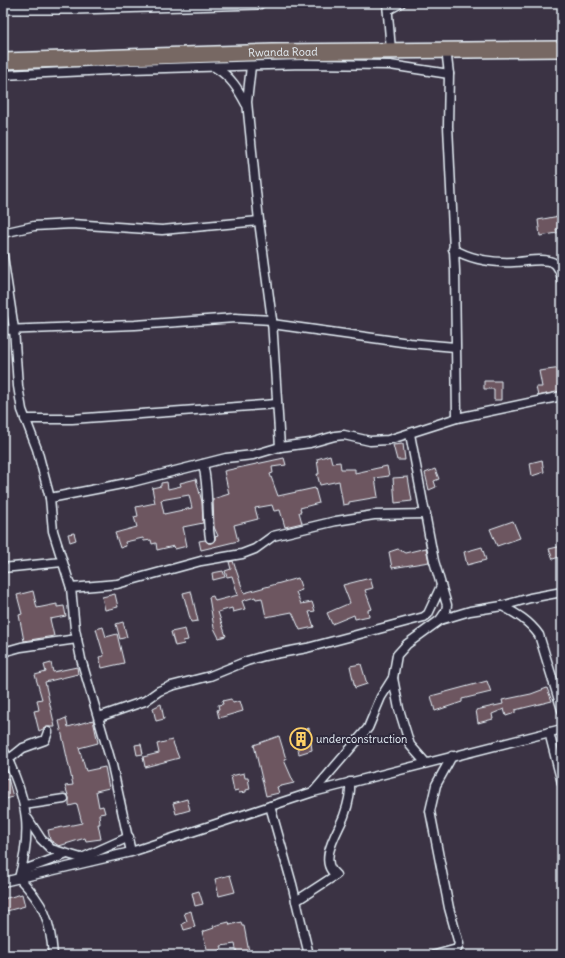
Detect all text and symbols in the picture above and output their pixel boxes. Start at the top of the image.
street label: Rwanda Road [248,45,318,60]
building icon: underconstruction [288,726,314,752]
place label: underconstruction [316,732,407,746]

